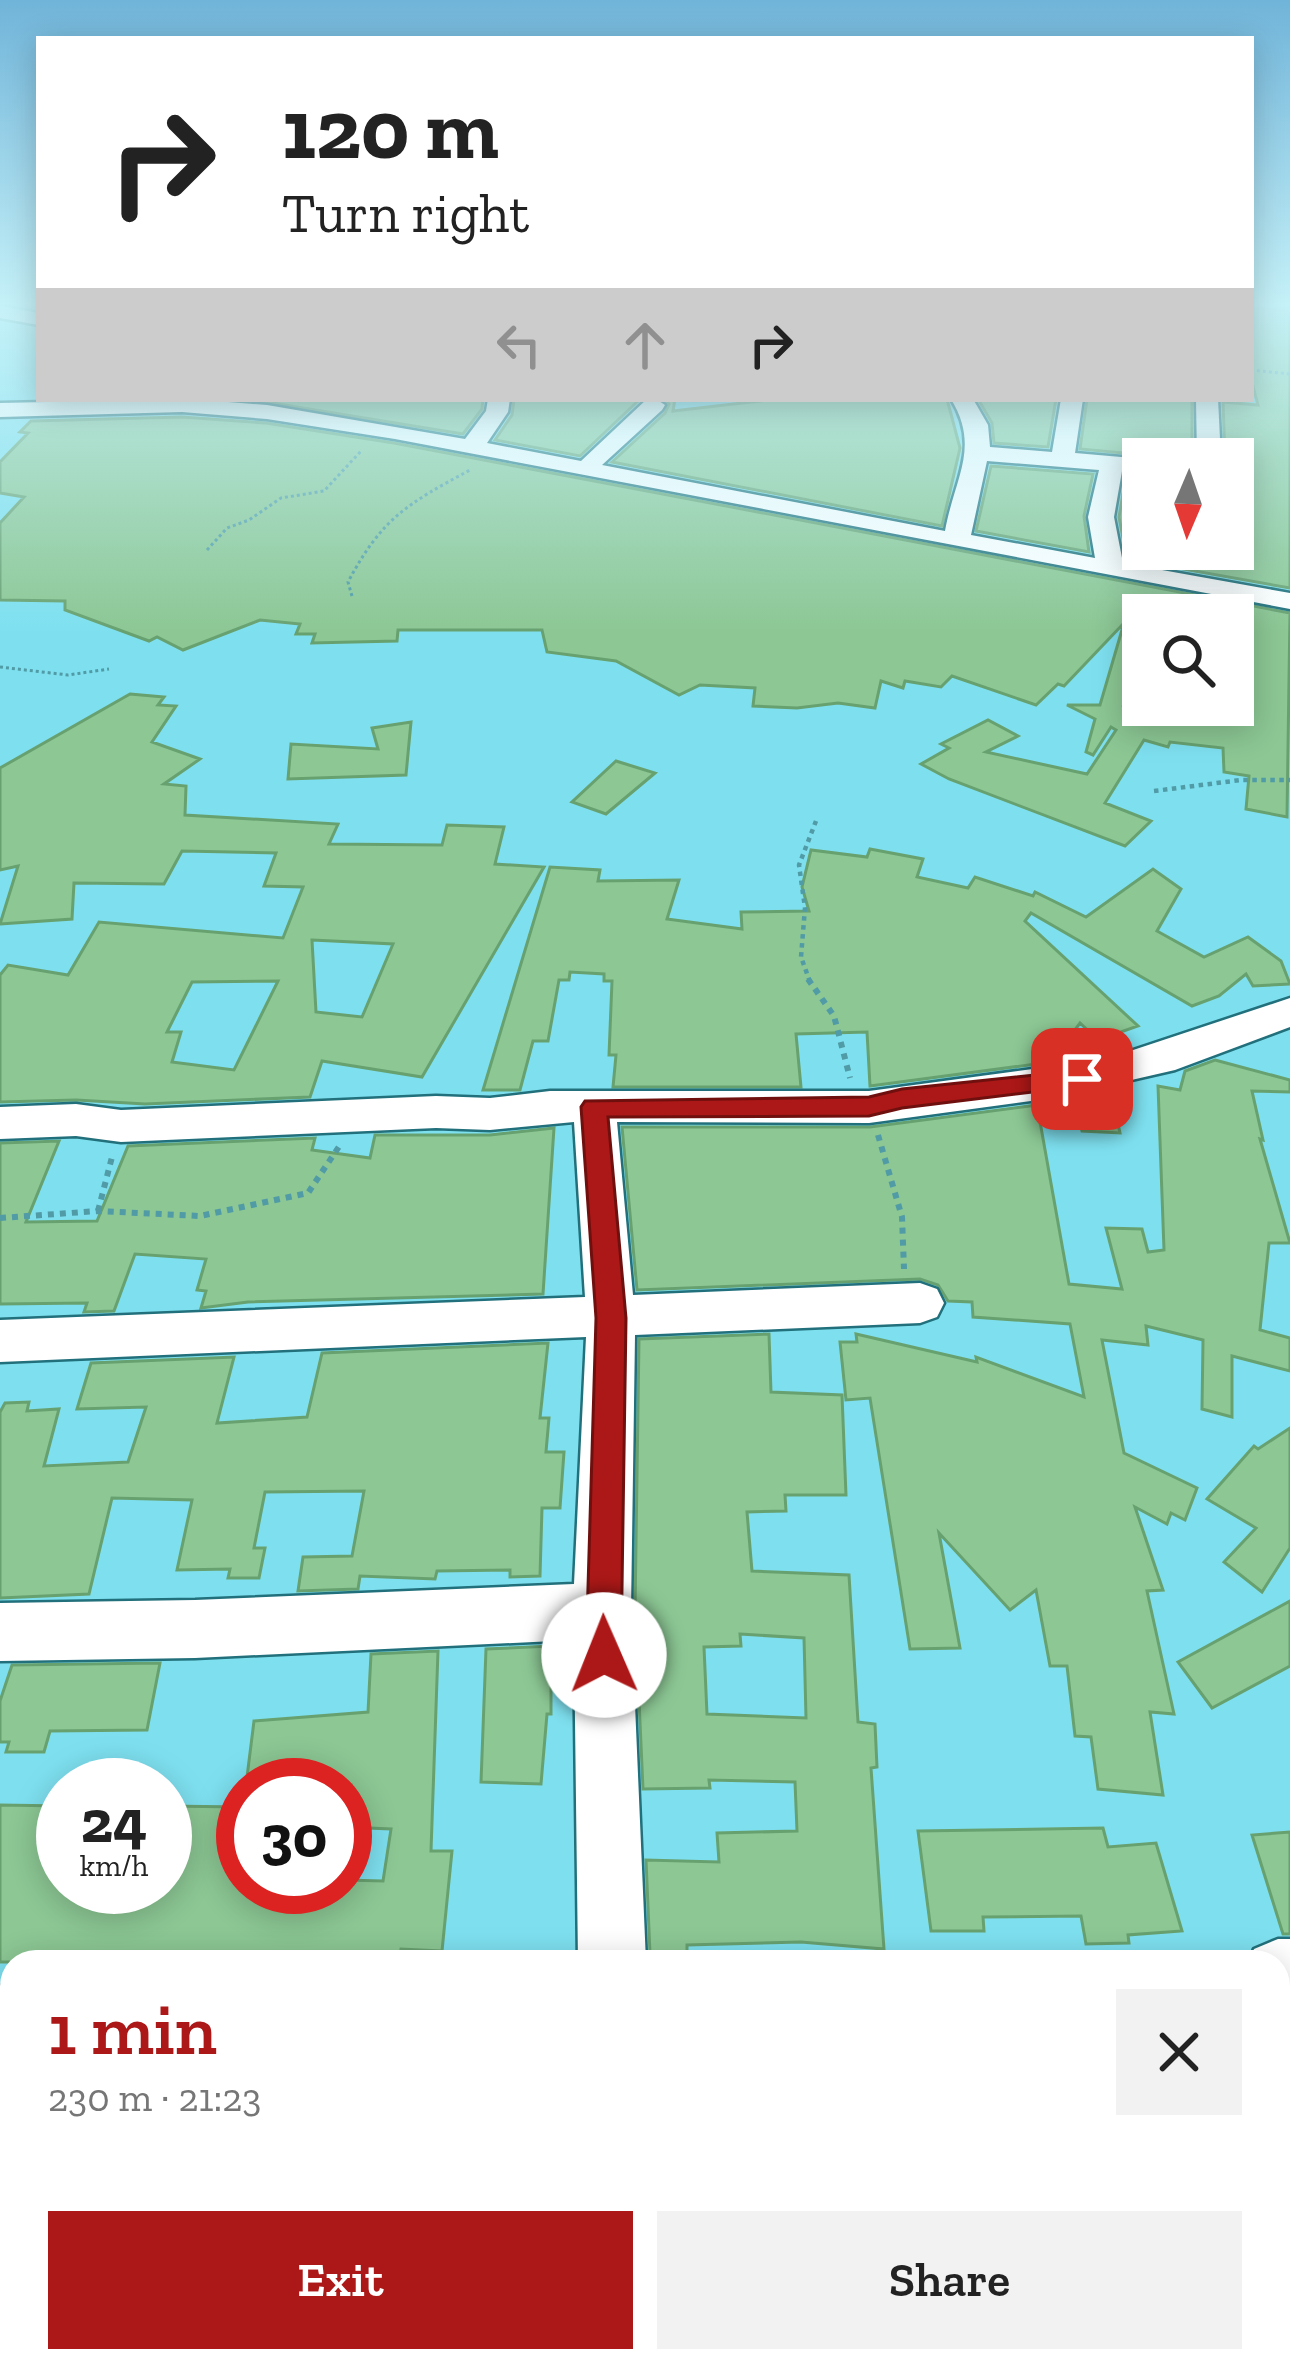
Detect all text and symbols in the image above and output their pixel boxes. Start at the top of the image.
text: 120 m [282,79,499,180]
icon: right [84,84,240,240]
text: Turn right [282,181,529,246]
icon: left [486,312,552,378]
icon: ahead [612,312,678,378]
icon: right [738,312,804,378]
north arrow [1122,438,1254,570]
map controls [1122,438,1254,726]
button: search [1122,594,1254,726]
pin [1031,1028,1133,1130]
icon: arrive [1049,1046,1115,1112]
position arrow [541,1592,667,1718]
speed limit sign: 30 [216,1758,372,1914]
text: 24 [81,1785,147,1857]
text: km/h [80,1848,148,1884]
text: 1 min [48,1986,217,2072]
button: close [1116,1989,1242,2115]
text: 230 m · 21:23 [48,2074,261,2121]
button: Exit [48,2211,633,2349]
button: Share [657,2211,1242,2349]

